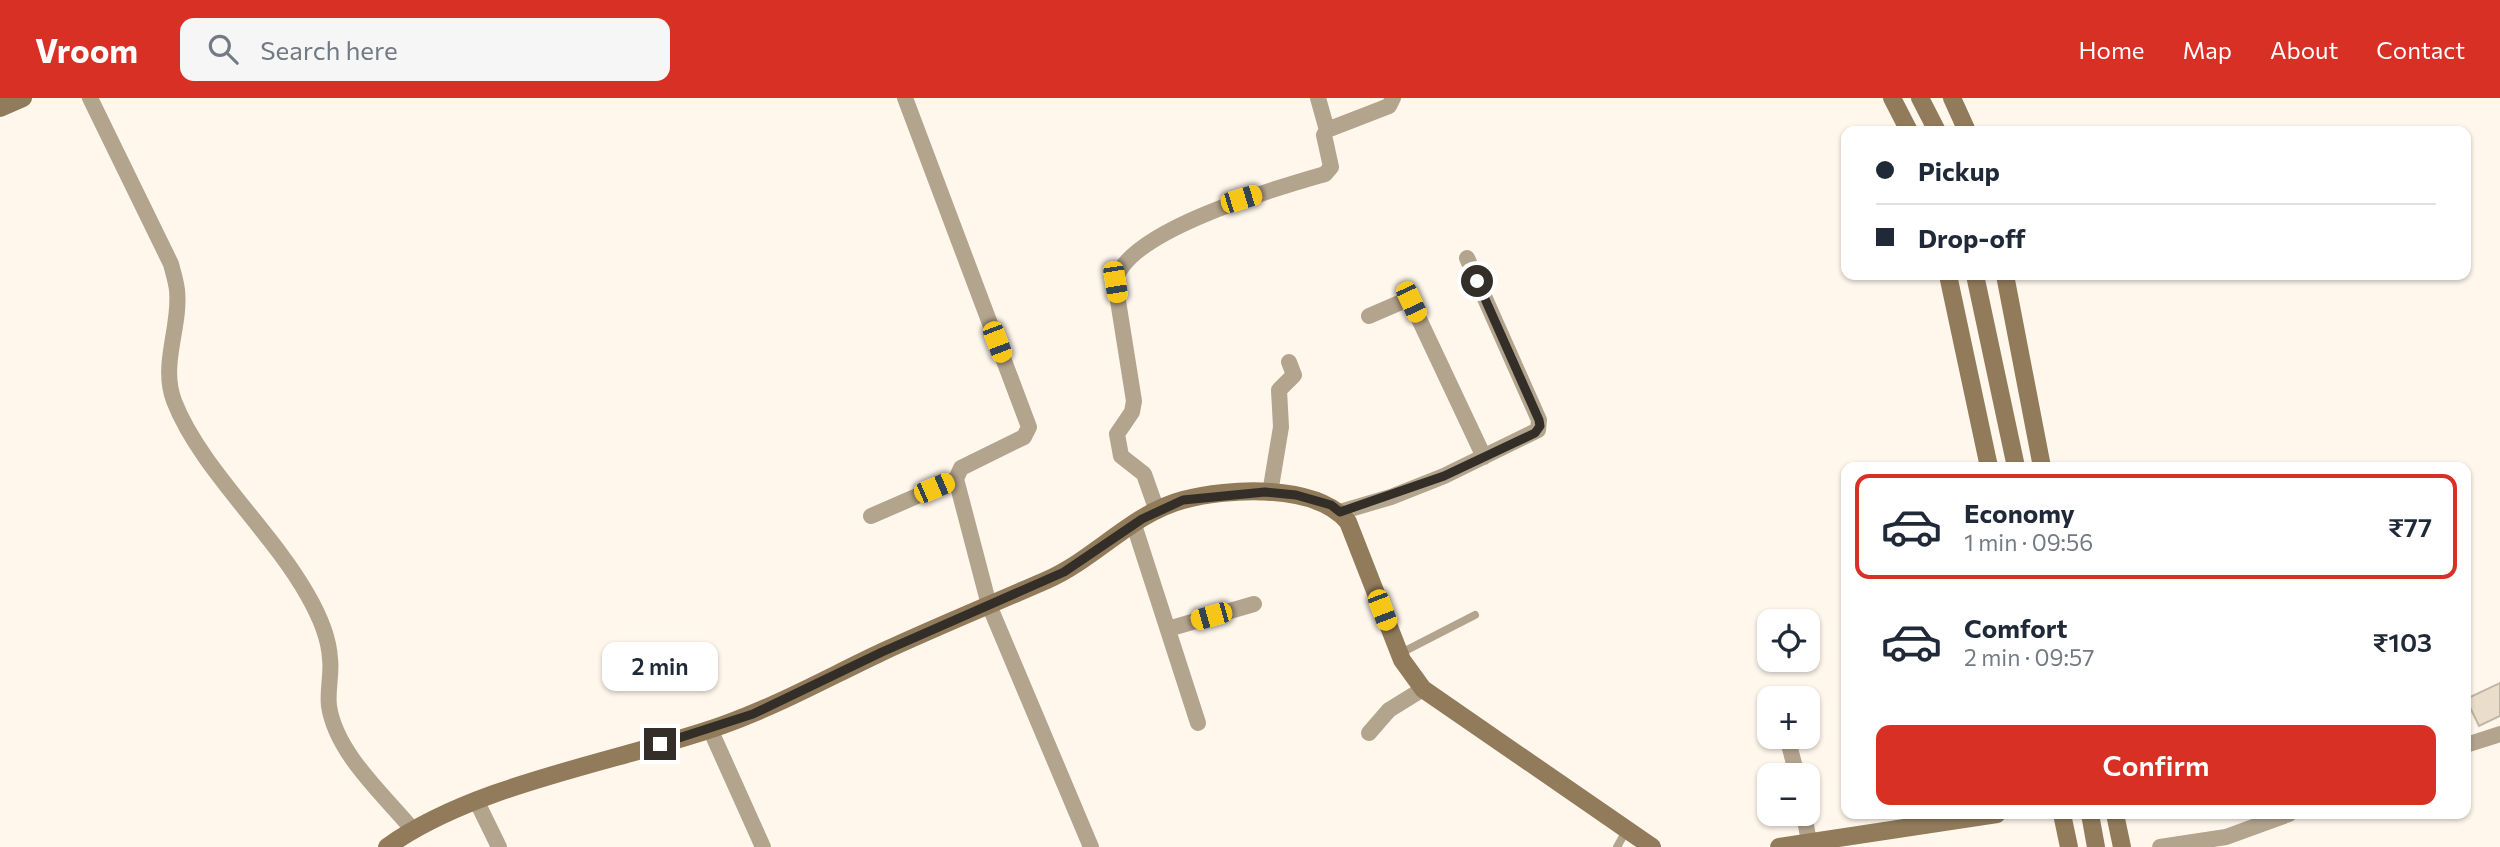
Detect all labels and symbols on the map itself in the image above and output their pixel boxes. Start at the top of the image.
car [1218,183,1265,215]
car [1102,260,1129,304]
route start [1461,265,1493,297]
car [1393,279,1430,325]
car [980,319,1015,365]
car [911,470,958,506]
car [1365,587,1400,633]
car [1188,600,1235,632]
callout: 2 min [602,642,718,692]
route end [644,728,676,760]

